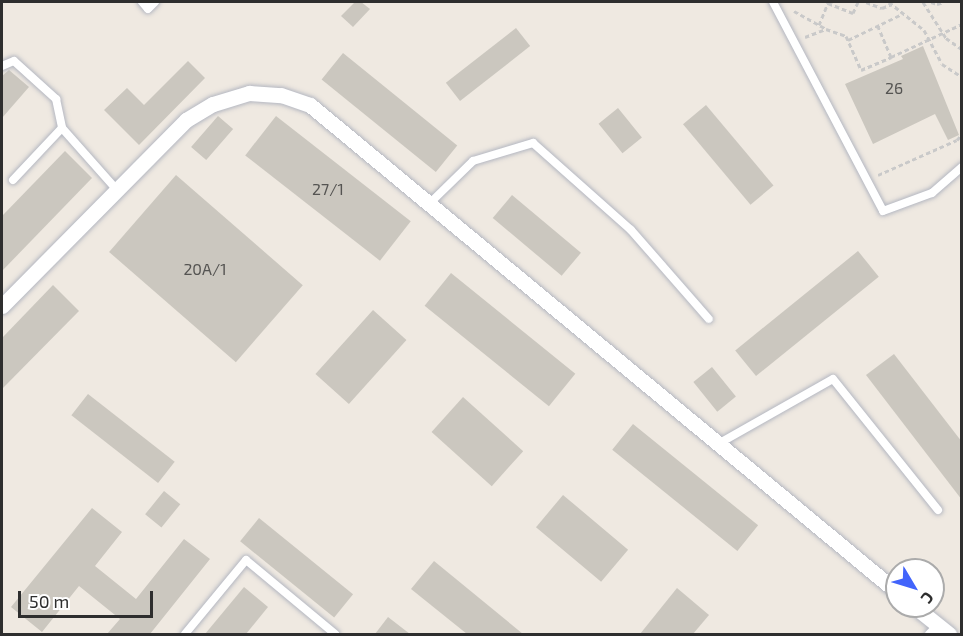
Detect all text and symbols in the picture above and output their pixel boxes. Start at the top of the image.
house number: 26 [885,78,903,98]
house number: 27/1 [312,179,344,199]
house number: 20А/1 [183,259,227,279]
north arrow [885,558,945,618]
scale bar [21,579,156,617]
text: С [918,589,938,608]
text: 50 m [29,590,69,612]

